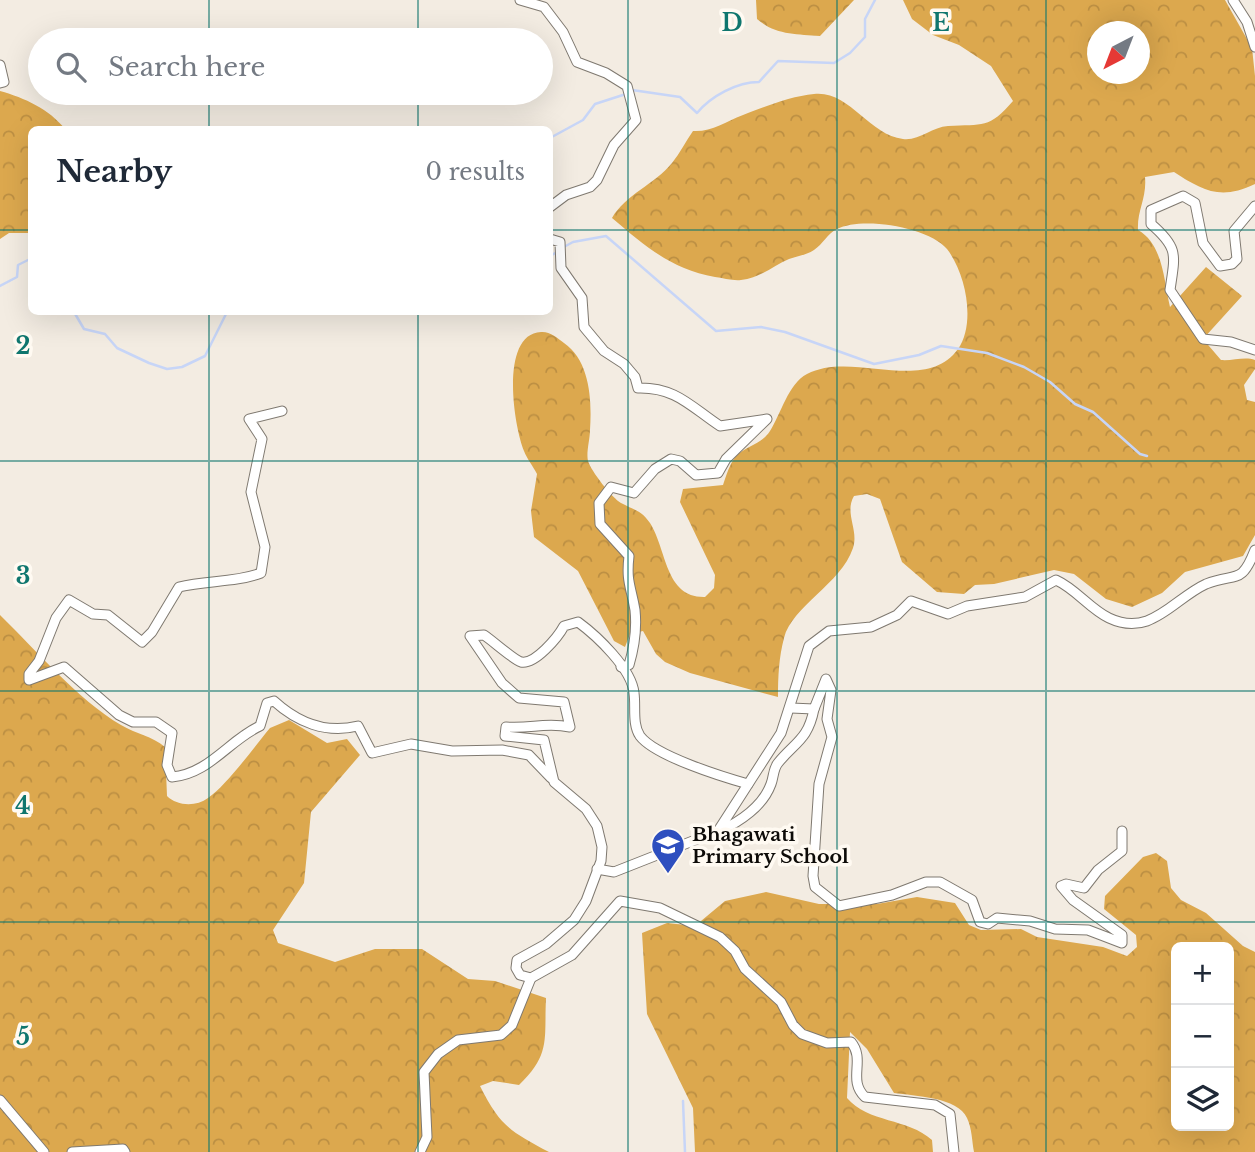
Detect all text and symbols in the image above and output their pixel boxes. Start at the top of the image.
text: D [721,9,743,37]
text: E [932,9,950,37]
north arrow [1087,21,1150,84]
search box [28,28,553,105]
icon: search [52,48,90,86]
text: Search here [108,51,265,83]
text: Nearby [56,153,172,190]
text: 0 results [426,158,525,186]
text: 2 [16,332,30,360]
text: 3 [16,562,30,590]
text: 4 [15,792,31,820]
place label: Bhagawati Primary School [692,823,849,868]
school or university icon: Bhagawati Primary School [649,826,687,875]
map controls [1171,942,1234,1131]
button: + [1171,942,1234,1005]
button: − [1171,1005,1234,1068]
text: 5 [16,1023,30,1051]
button: layers [1171,1068,1234,1131]

